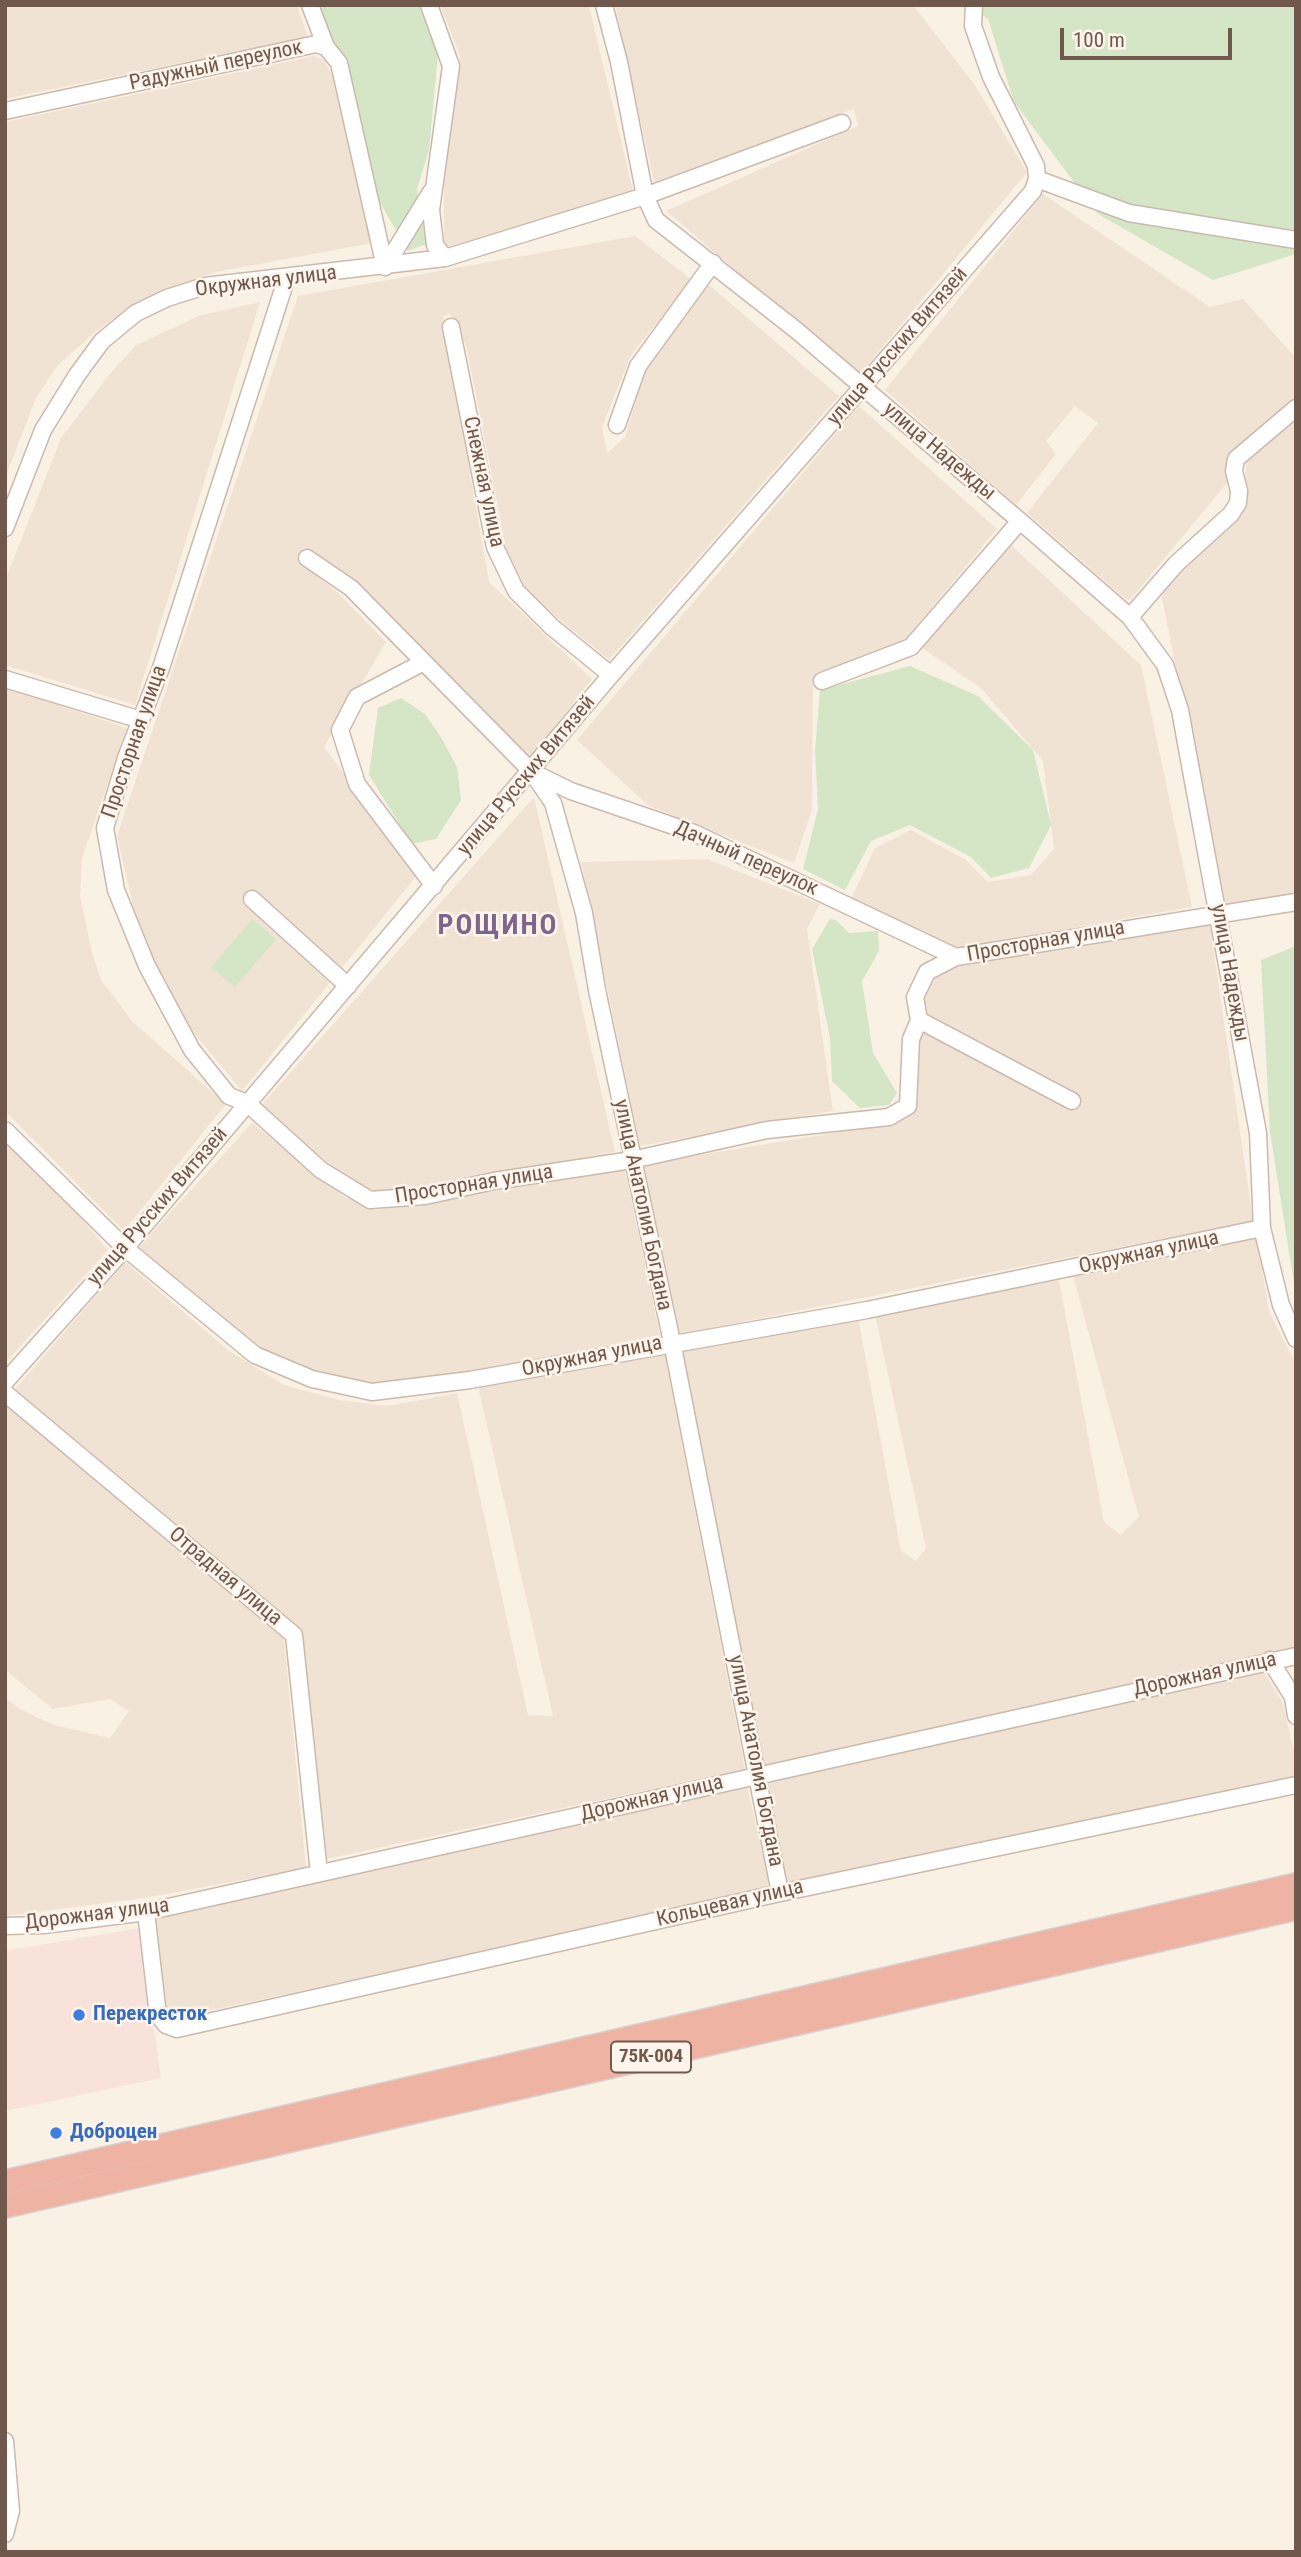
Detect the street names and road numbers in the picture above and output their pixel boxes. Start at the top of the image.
street label: Радужный переулок [127,35,305,97]
street label: Окружная улица [194,261,338,303]
street label: улица Русских Витязей [822,263,974,431]
street label: улица Надежды [878,398,1000,506]
street label: Снежная улица [457,414,509,550]
street label: Просторная улица [97,662,173,822]
street label: улица Русских Витязей [453,691,601,861]
street label: Дачный переулок [670,816,822,902]
street label: улица Надежды [1204,902,1254,1044]
street label: Просторная улица [965,916,1127,968]
street label: улица Анатолия Богдана [607,1097,677,1313]
street label: улица Русских Витязей [82,1123,234,1291]
street label: Просторная улица [393,1160,555,1210]
street label: Окружная улица [1077,1226,1221,1280]
street label: Окружная улица [520,1331,664,1383]
street label: Отрадная улица [163,1522,287,1632]
street label: Дорожная улица [1131,1648,1279,1702]
street label: улица Анатолия Богдана [722,1653,788,1869]
street label: Дорожная улица [578,1770,726,1828]
street label: Кольцевая улица [654,1875,806,1933]
street label: Дорожная улица [23,1894,171,1936]
road number: 75К-004 [611,2041,691,2072]

